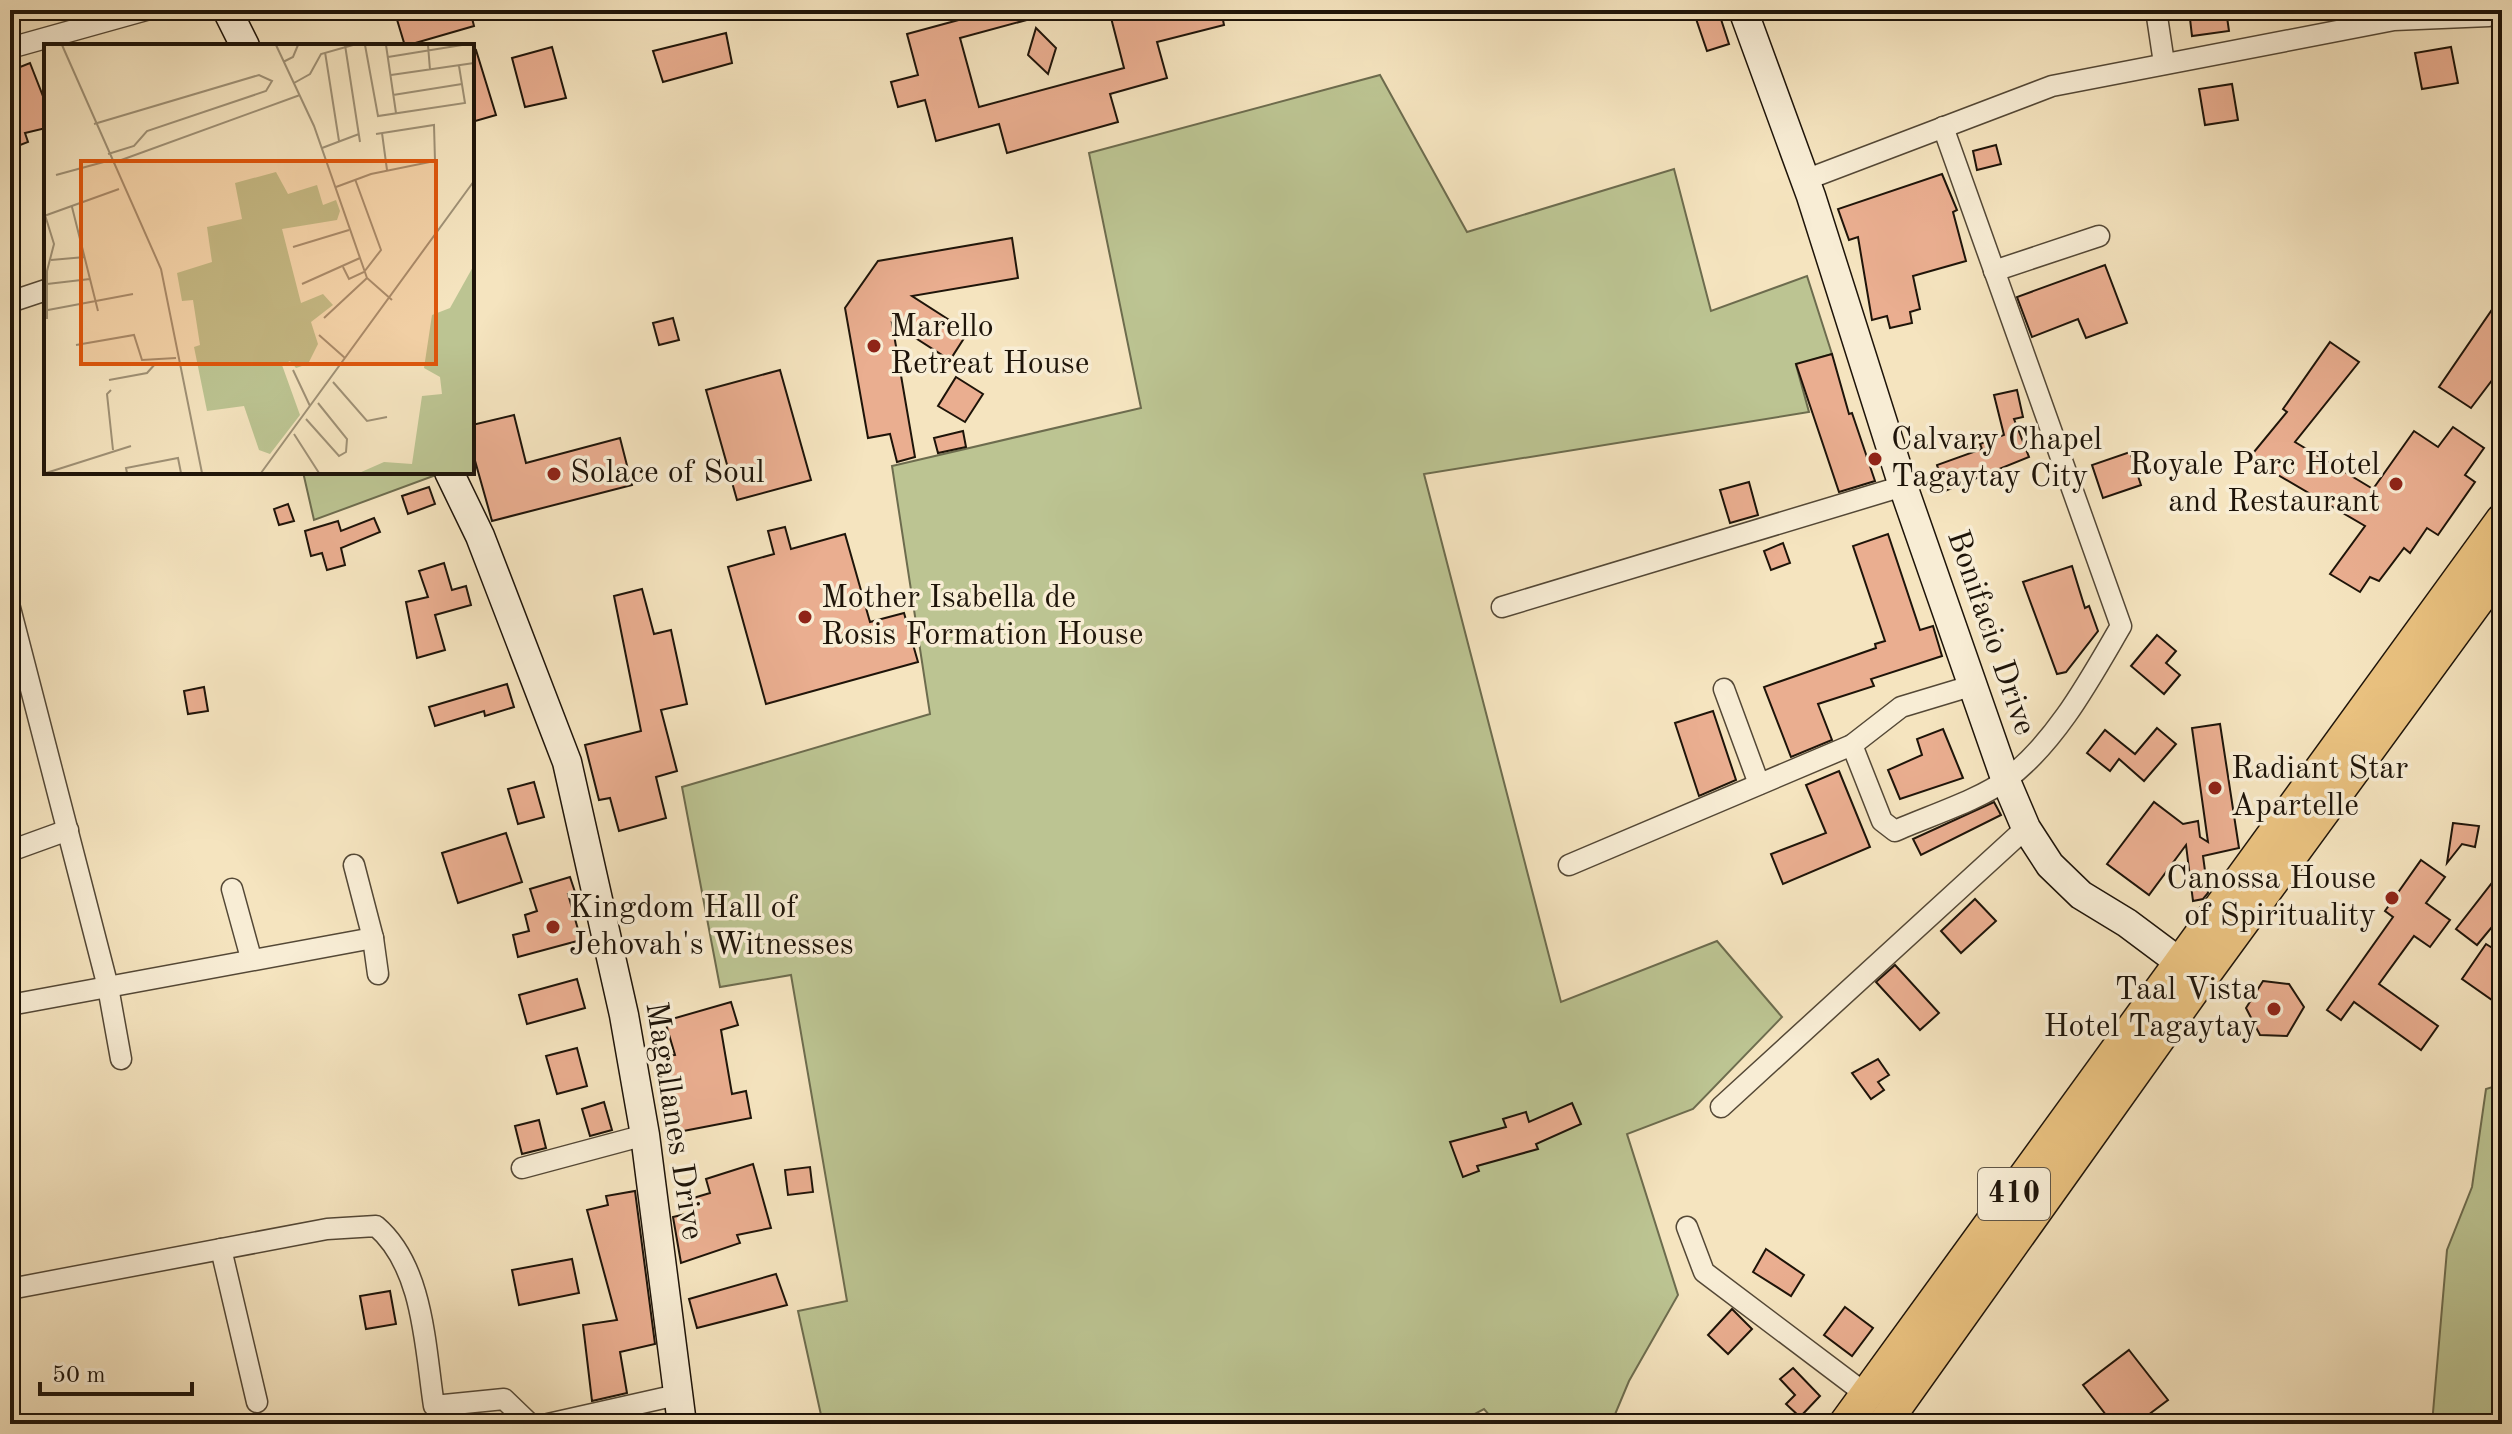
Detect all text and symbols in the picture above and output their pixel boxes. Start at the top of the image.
inset map [44,44,474,474]
place label: Marello Retreat House [890,312,1089,381]
marker: Marello Retreat House [865,337,883,355]
place label: Calvary Chapel Tagaytay City [1891,425,2102,494]
marker: Calvary Chapel Tagaytay City [1866,450,1884,468]
place label: Royale Parc Hotel and Restaurant [2129,450,2380,519]
place label: Solace of Soul [570,458,765,490]
marker: Solace of Soul [545,465,563,483]
marker: Royale Parc Hotel and Restaurant [2387,475,2405,493]
street label: Bonifacio Drive [1940,526,2040,740]
place label: Mother Isabella de Rosis Formation House [821,583,1143,652]
marker: Mother Isabella de Rosis Formation House [796,608,814,626]
place label: Radiant Star Apartelle [2231,754,2408,823]
marker: Radiant Star Apartelle [2206,779,2224,797]
place label: Canossa House of Spirituality [2166,864,2376,933]
marker: Canossa House of Spirituality [2383,889,2401,907]
place label: Kingdom Hall of Jehovah's Witnesses [569,893,854,962]
marker: Kingdom Hall of Jehovah's Witnesses [544,918,562,936]
place label: Taal Vista Hotel Tagaytay [2043,975,2258,1044]
street label: Magallanes Drive [638,1000,708,1242]
marker: Taal Vista Hotel Tagaytay [2265,1000,2283,1018]
road number: 410 [1978,1168,2050,1220]
scale bar [40,1346,192,1396]
text: 50 m [52,1364,106,1388]

